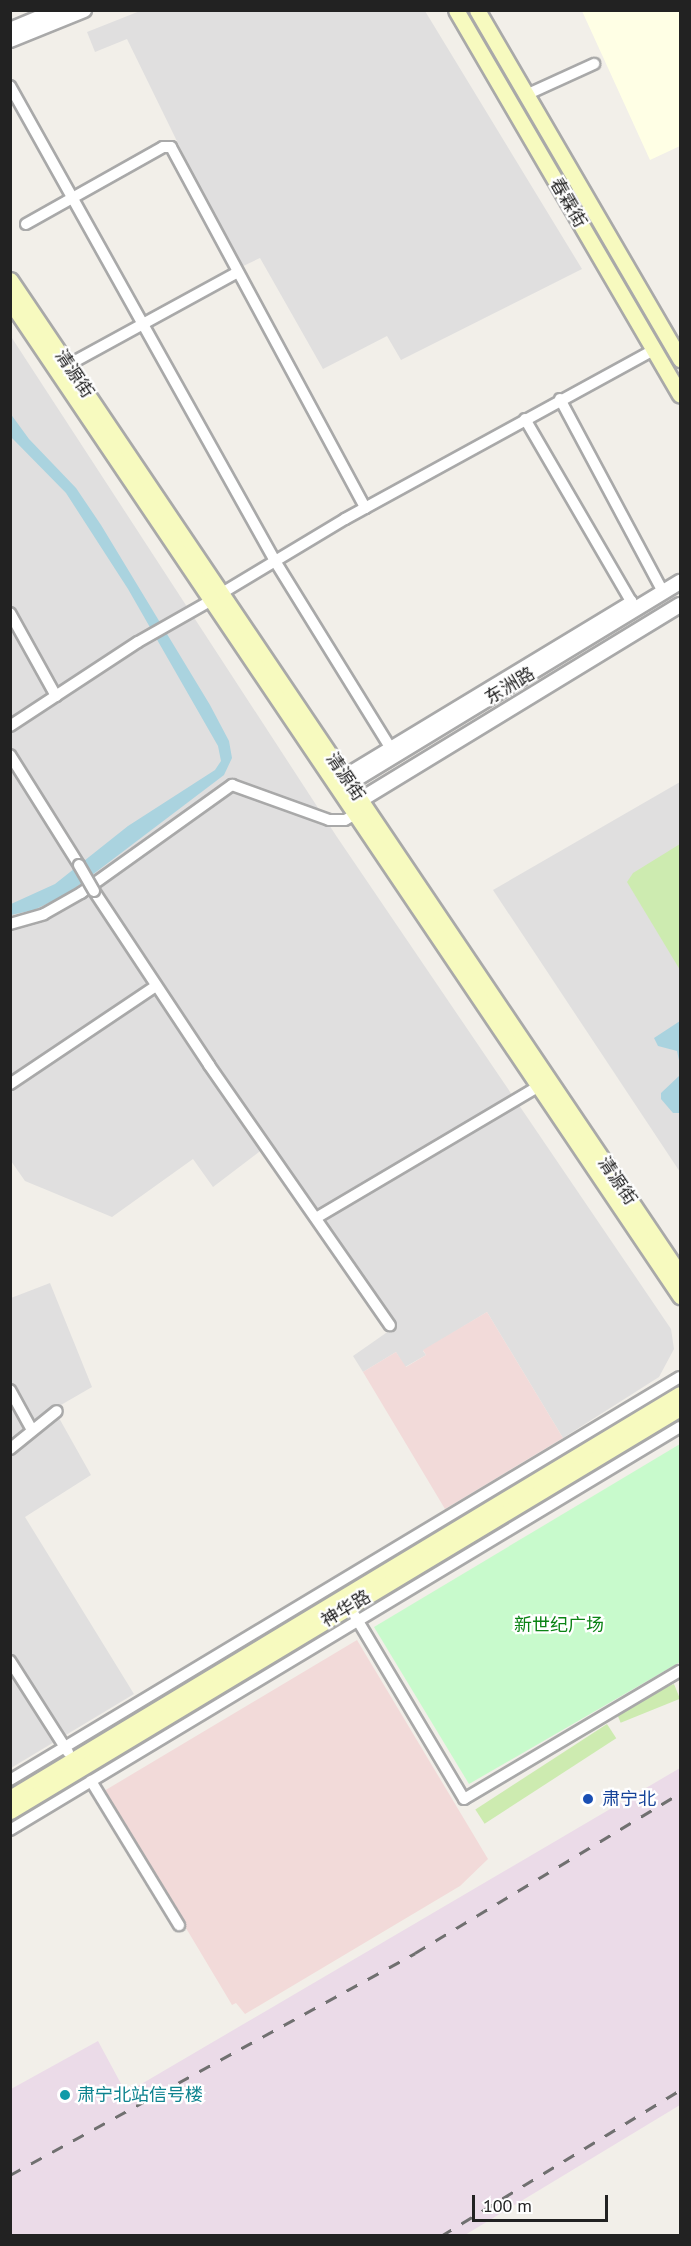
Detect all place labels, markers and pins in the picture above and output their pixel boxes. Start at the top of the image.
place label: 肃宁北 [602,1788,656,1810]
marker: 肃宁北 [579,1790,597,1808]
place label: 肃宁北站信号楼 [77,2084,203,2106]
marker: 肃宁北站信号楼 [58,2088,72,2102]

